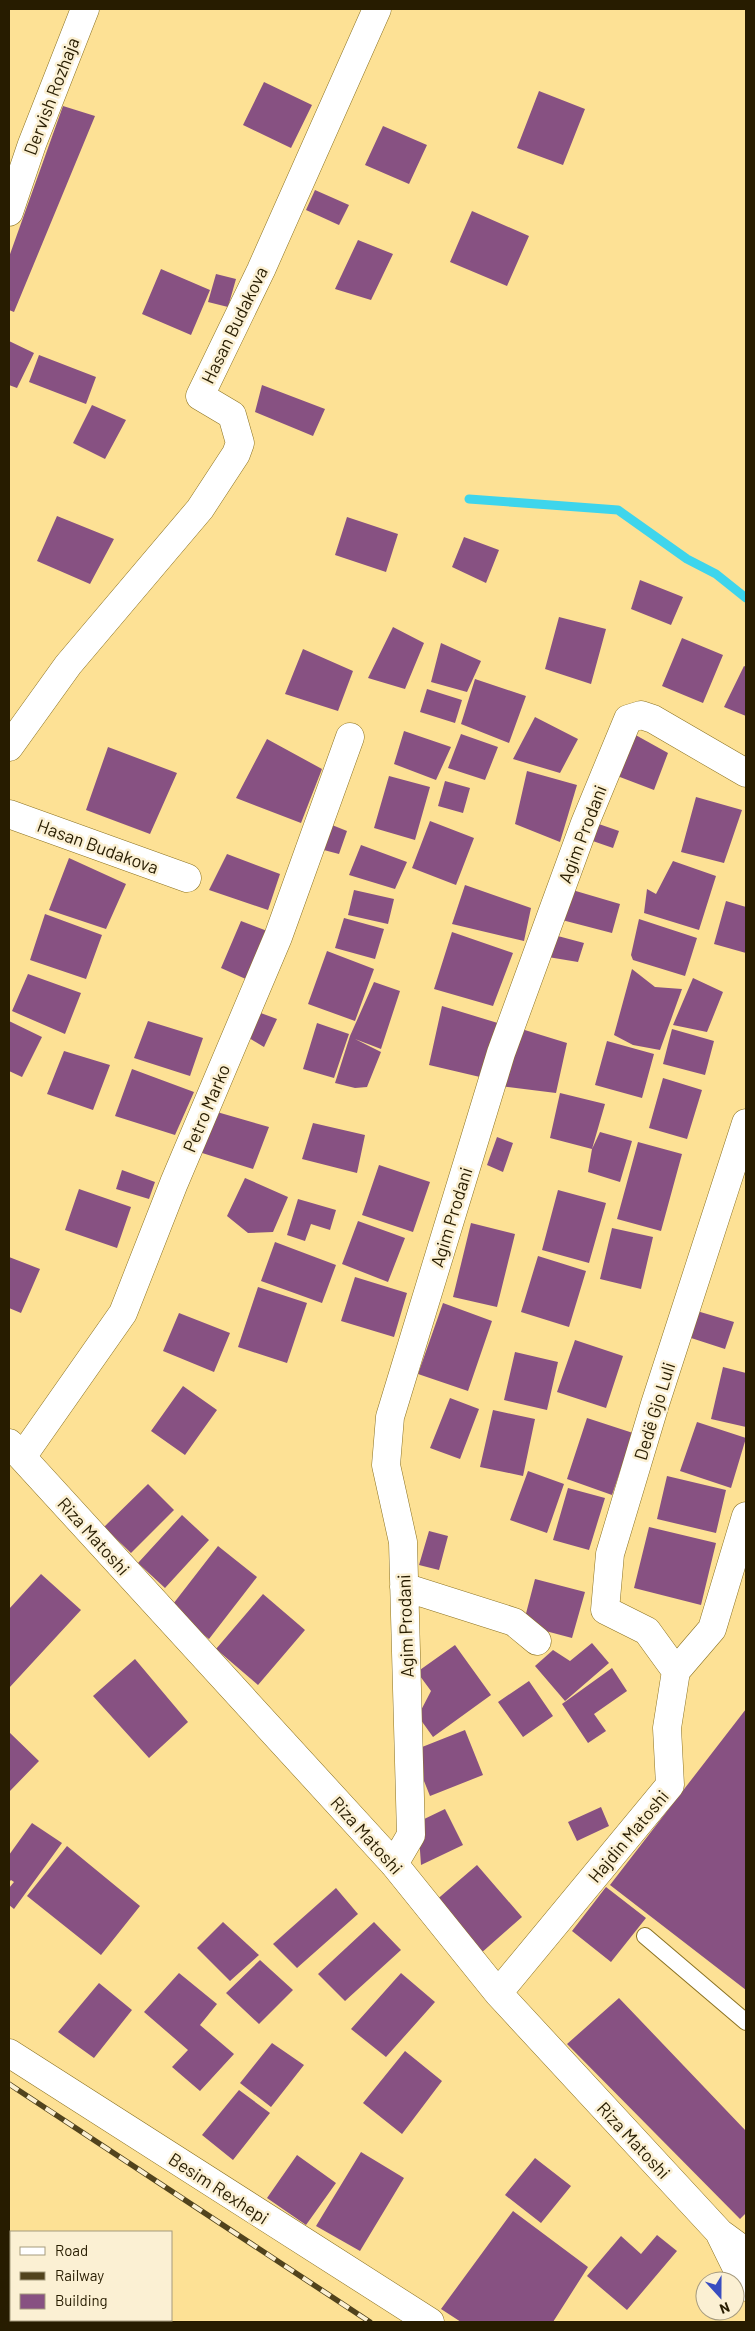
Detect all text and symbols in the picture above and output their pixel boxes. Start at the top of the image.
street label: Dervish Rozhaja [18,34,84,158]
street label: Hasan Budakova [196,263,272,387]
street label: Agim Prodani [553,782,611,886]
street label: Hasan Budakova [34,814,162,878]
street label: Petro Marko [178,1061,234,1155]
street label: Agim Prodani [425,1164,477,1270]
street label: Dedë Gjo Luli [629,1359,679,1463]
street label: Riza Matoshi [53,1492,135,1580]
street label: Agim Prodani [392,1574,418,1678]
street label: Hajdin Matoshi [583,1785,673,1887]
street label: Riza Matoshi [326,1791,408,1879]
street label: Riza Matoshi [593,2097,675,2183]
street label: Besim Rexhepi [165,2147,273,2229]
legend [10,2231,172,2321]
text: Road [55,2241,88,2259]
text: Railway [55,2266,104,2284]
north arrow [695,2271,745,2321]
text: Building [55,2291,108,2309]
text: N [717,2299,732,2318]

